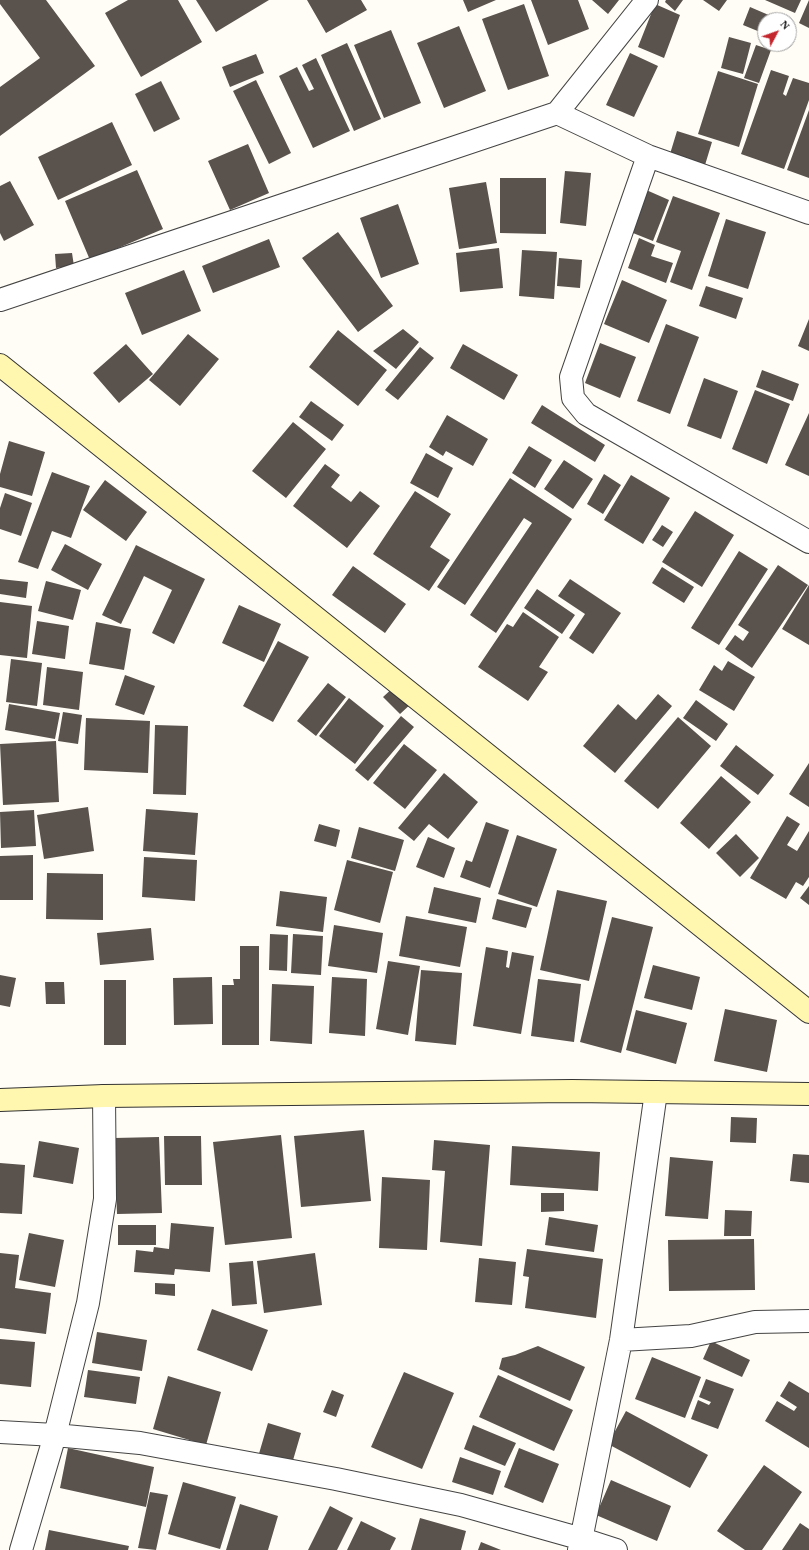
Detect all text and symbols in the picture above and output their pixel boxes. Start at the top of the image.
north arrow [757,12,797,52]
text: N [778,18,792,32]

